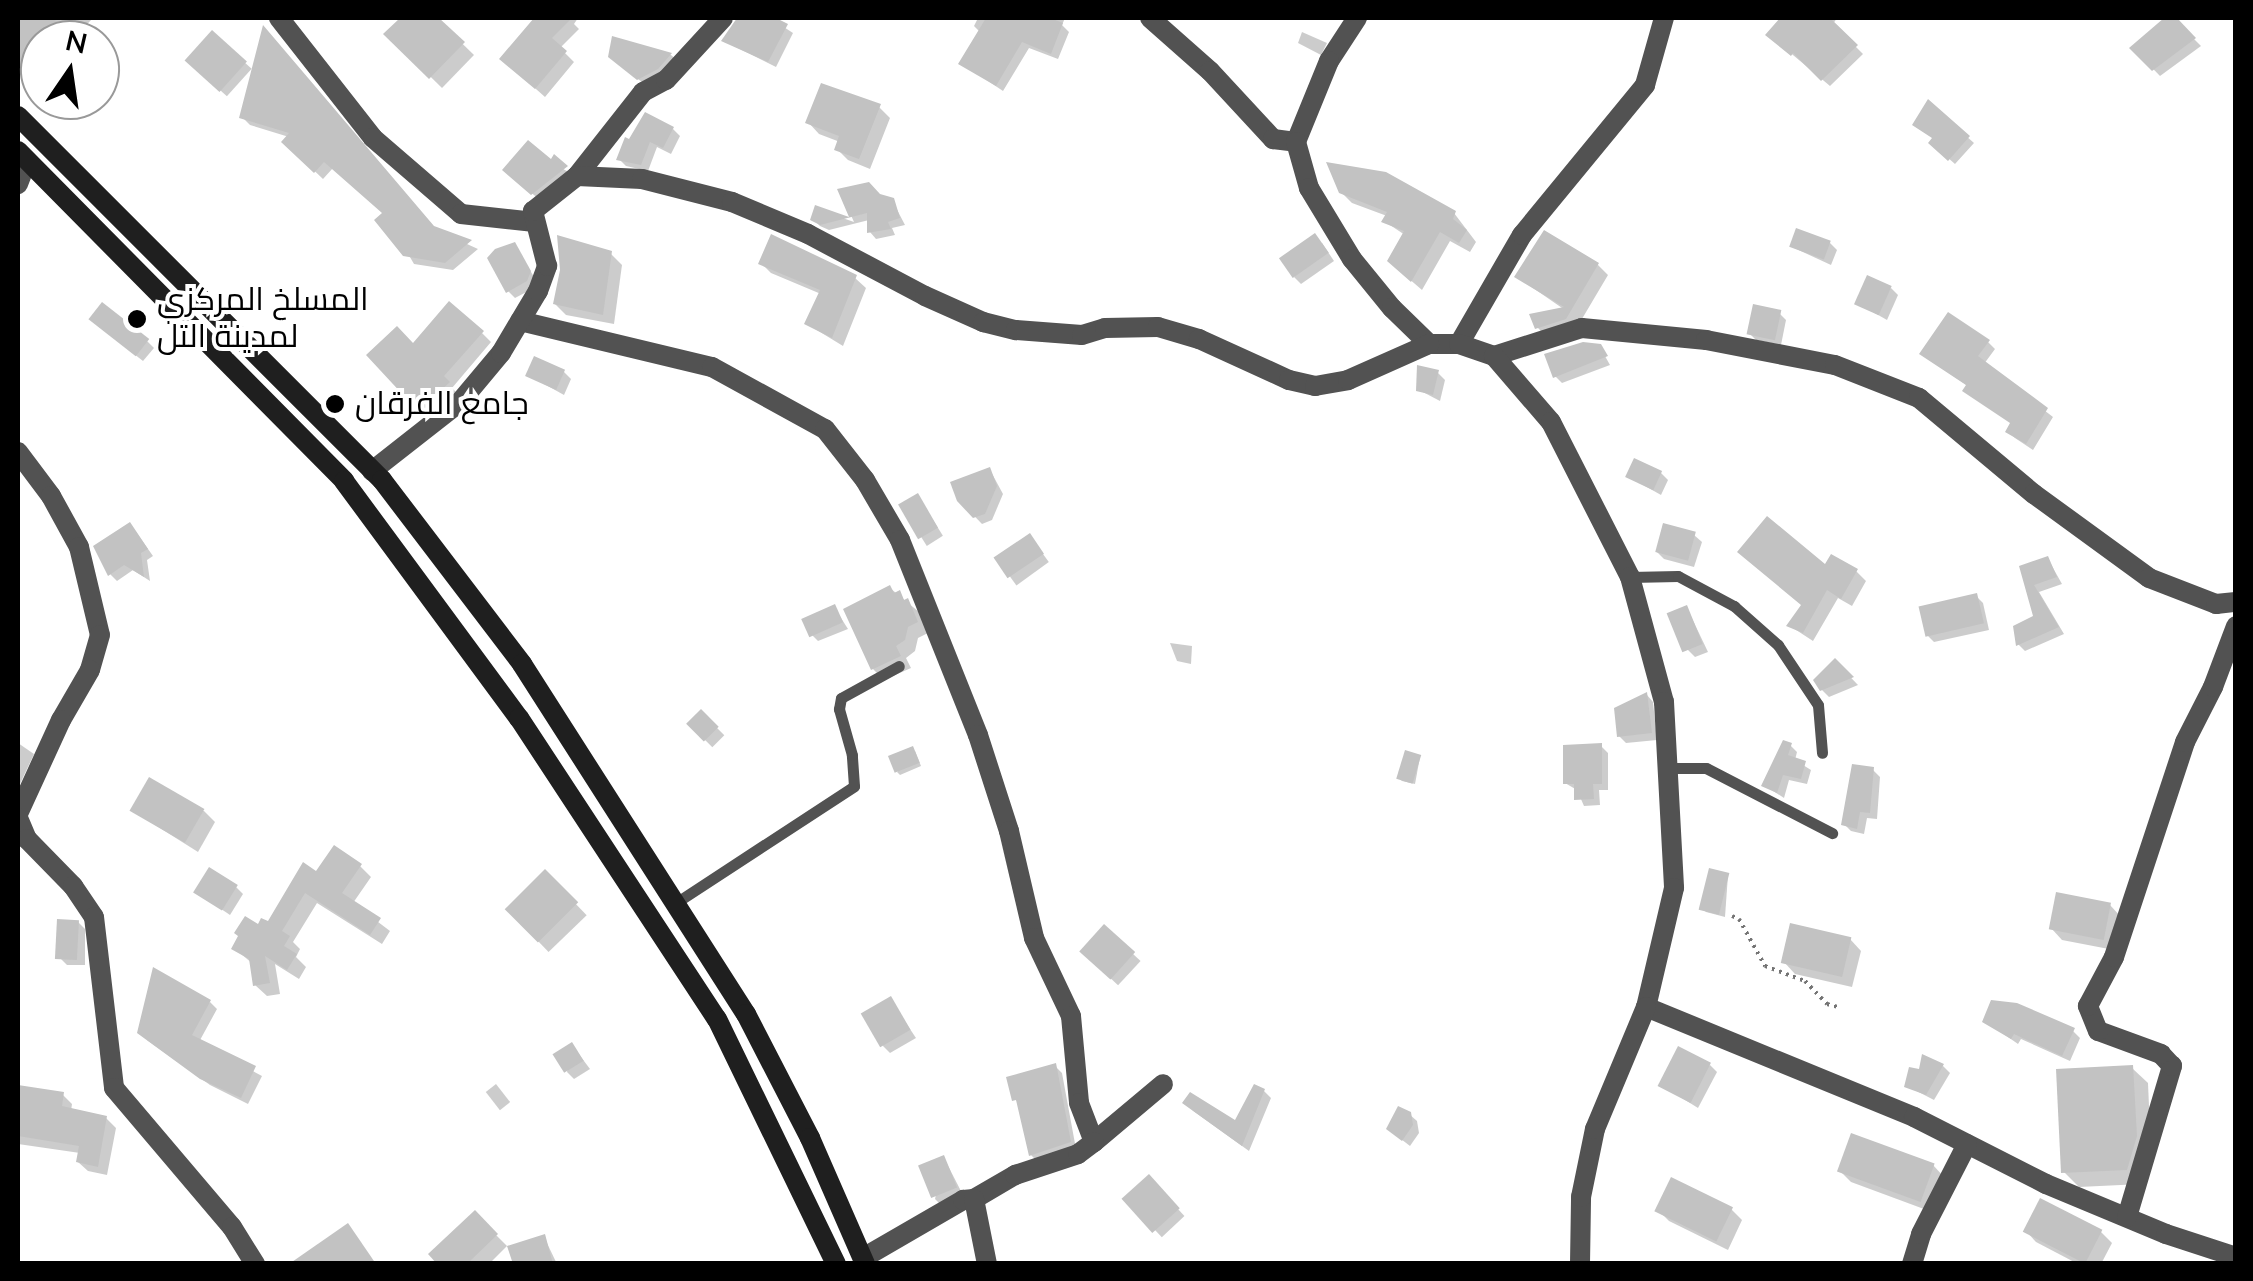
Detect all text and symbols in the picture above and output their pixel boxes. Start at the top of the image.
north arrow [20,20,120,120]
text: N [62,22,91,64]
place label: المسلخ المركزي لمدينة التل [157,282,369,357]
marker: المسلخ المركزي لمدينة التل [126,308,148,330]
place label: جامع الفرقان [355,385,529,423]
marker: جامع الفرقان [324,393,346,415]

